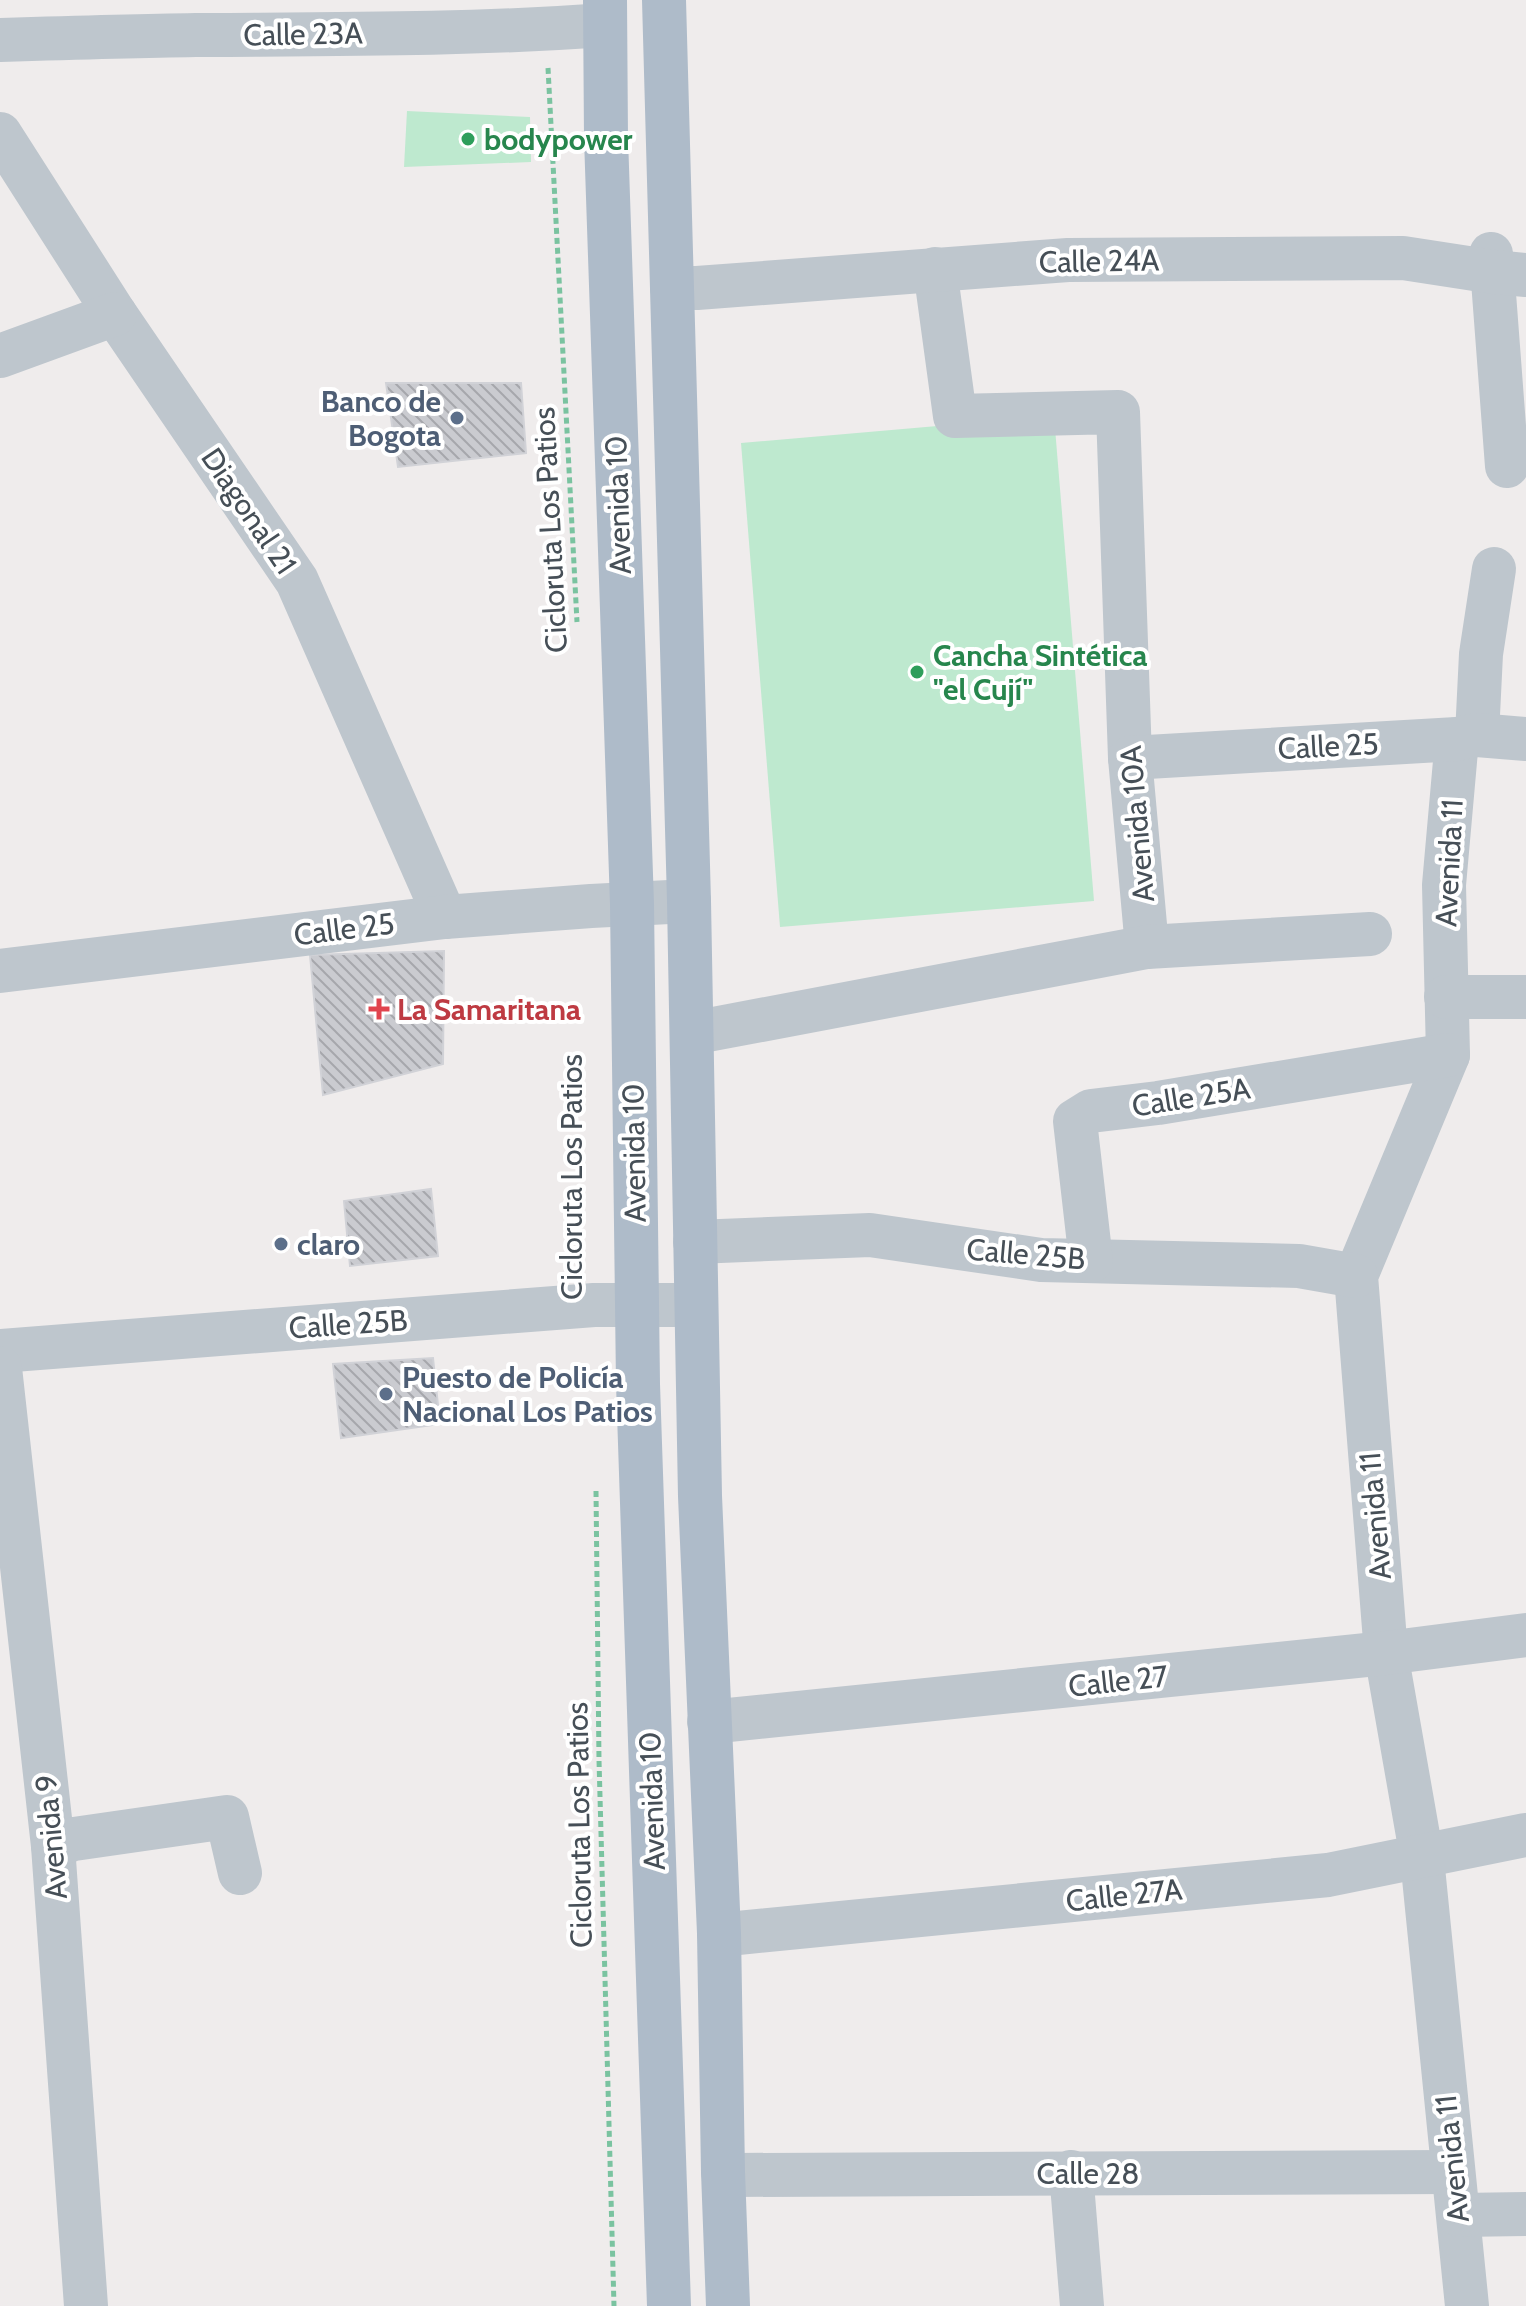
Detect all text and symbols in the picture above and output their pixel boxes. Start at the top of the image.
street label: Calle 23A [243,14,364,54]
place label: bodypower [484,121,633,158]
marker: bodypower [459,130,477,148]
street label: Calle 24A [1038,241,1160,281]
place label: Banco de Bogota [321,383,441,454]
street label: Cicloruta Los Patios [525,406,575,654]
marker: Banco de Bogota [448,409,466,427]
street label: Avenida 10 [597,435,639,575]
street label: Diagonal 21 [193,441,305,581]
place label: Cancha Sintética "el Cují" [933,637,1147,708]
marker: Cancha Sintética "el Cují" [908,663,926,681]
street label: Calle 25 [1277,725,1379,767]
street label: Avenida 10A [1112,744,1162,904]
street label: Avenida 11 [1427,798,1471,928]
street label: Calle 25 [292,904,396,954]
place label: La Samaritana [397,991,581,1028]
marker: La Samaritana [368,998,390,1020]
street label: Cicloruta Los Patios [553,1054,590,1300]
street label: Calle 25A [1129,1069,1253,1125]
street label: Avenida 10 [614,1083,654,1223]
place label: claro [297,1226,360,1263]
street label: Calle 25B [965,1230,1087,1278]
marker: claro [272,1235,290,1253]
street label: Calle 25B [287,1301,409,1347]
place label: Puesto de Policía Nacional Los Patios [402,1359,653,1430]
marker: Puesto de Policía Nacional Los Patios [377,1385,395,1403]
street label: Avenida 11 [1351,1451,1399,1581]
street label: Calle 27 [1066,1657,1170,1705]
street label: Cicloruta Los Patios [558,1702,600,1948]
street label: Avenida 10 [631,1731,673,1871]
street label: Avenida 9 [27,1773,75,1901]
street label: Calle 27A [1064,1870,1185,1920]
street label: Avenida 11 [1427,2094,1477,2224]
street label: Calle 28 [1037,2155,1139,2192]

